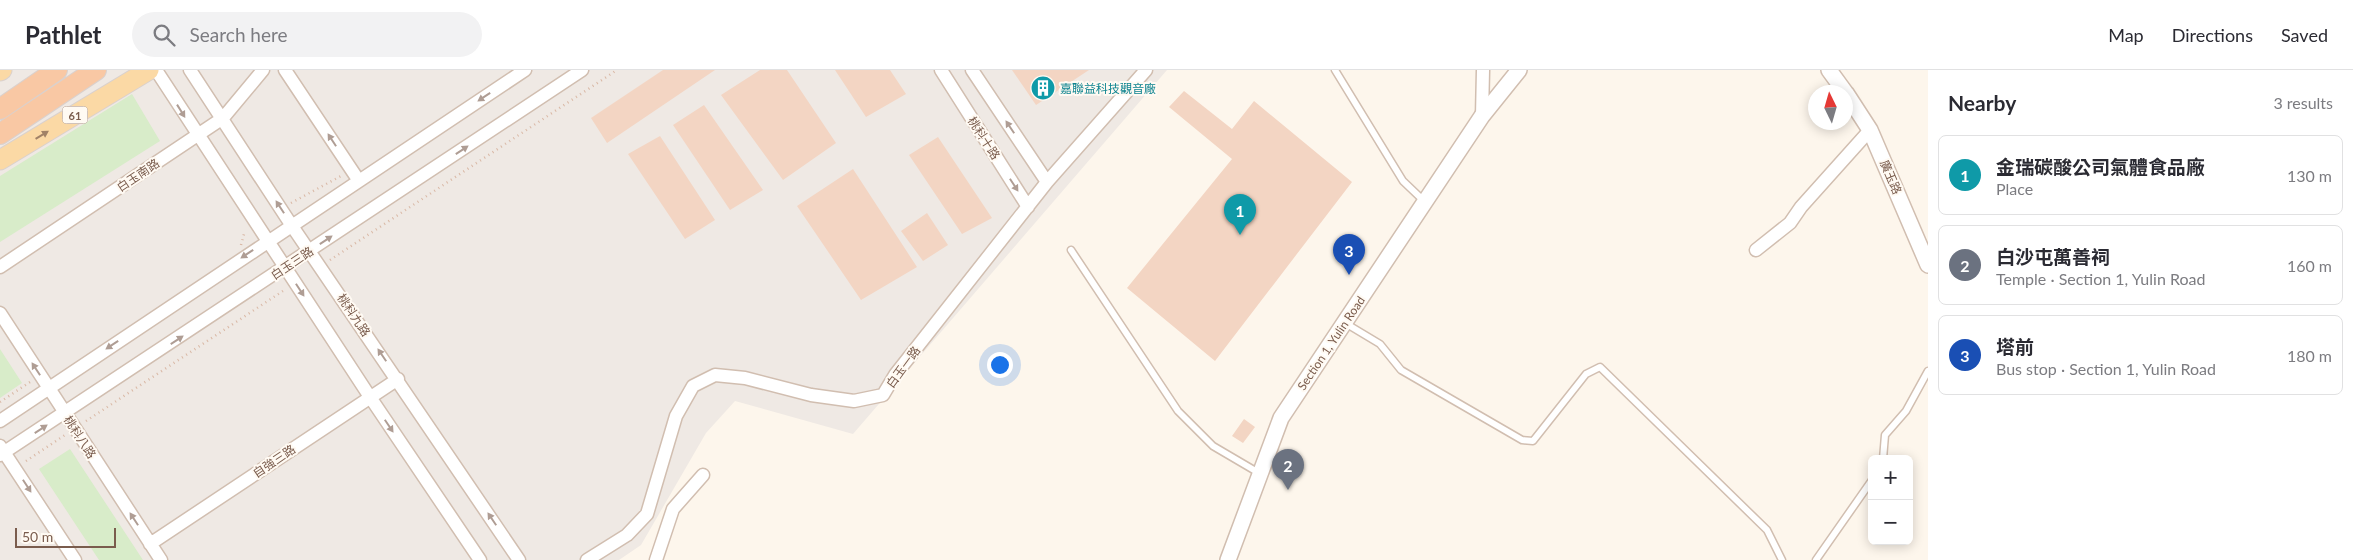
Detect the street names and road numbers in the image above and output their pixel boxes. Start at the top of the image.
road number: 61 [62,106,88,124]
street label: 桃科十路 [965,114,1003,162]
street label: 白玉南路 [114,155,162,195]
street label: 廣玉路 [1877,157,1905,197]
street label: 白玉三路 [268,243,316,283]
street label: 桃科九路 [334,291,374,339]
street label: Section 1, Yulin Road [1294,293,1368,393]
street label: 白玉一路 [883,343,923,391]
street label: 桃科八路 [61,413,99,461]
street label: 自強三路 [250,441,298,481]

